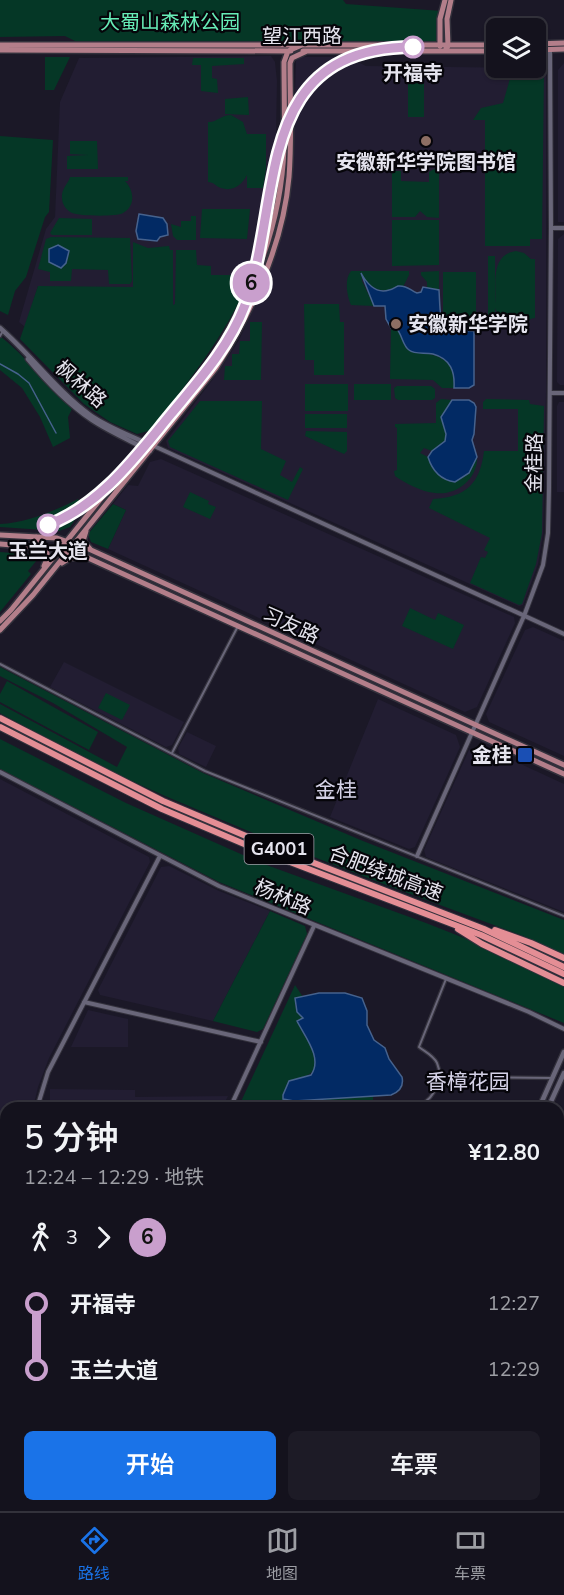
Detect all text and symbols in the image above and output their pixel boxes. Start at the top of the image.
park label: 大蜀山森林公园 [100,9,240,36]
map controls [486,18,546,78]
button: layers [486,18,546,78]
street label: 望江西路 [262,23,342,50]
marker: 开福寺 [402,36,424,58]
place label: 开福寺 [383,60,443,87]
marker: 安徽新华学院图书馆 [419,134,433,148]
place label: 安徽新华学院图书馆 [336,149,516,176]
line badge: 6 [232,264,270,302]
text: 6 [245,269,257,297]
place label: 安徽新华学院 [408,311,528,338]
marker: 安徽新华学院 [389,317,403,331]
street label: 枫林路 [49,355,112,414]
street label: 金桂路 [520,433,549,493]
marker: 玉兰大道 [37,514,59,536]
place label: 玉兰大道 [8,538,88,565]
street label: 习友路 [258,601,324,650]
place label: 金桂 [472,742,512,769]
marker: 金桂 [516,746,534,764]
district label: 金桂 [315,776,357,804]
road number: G4001 [244,834,314,864]
street label: 合肥绕城高速 [325,839,447,908]
street label: 杨林路 [250,873,316,922]
district label: 香樟花园 [426,1068,510,1096]
text: 5 分钟 [24,1116,118,1161]
text: ¥12.80 [469,1138,540,1168]
text: 12:24 – 12:29 · 地铁 [24,1164,204,1191]
icon: walk [24,1221,57,1254]
icon: forward [87,1221,120,1254]
text: 6 [141,1223,154,1251]
text: 3 [66,1224,78,1251]
text: 开福寺 [70,1290,136,1320]
text: 12:27 [487,1290,540,1317]
text: 玉兰大道 [70,1356,158,1386]
text: 12:29 [487,1356,540,1383]
button: 开始 [24,1431,276,1500]
button: 车票 [288,1431,540,1500]
tab: 路线 [78,1524,111,1585]
tab: 地图 [266,1524,299,1585]
tab: 车票 [454,1524,487,1585]

